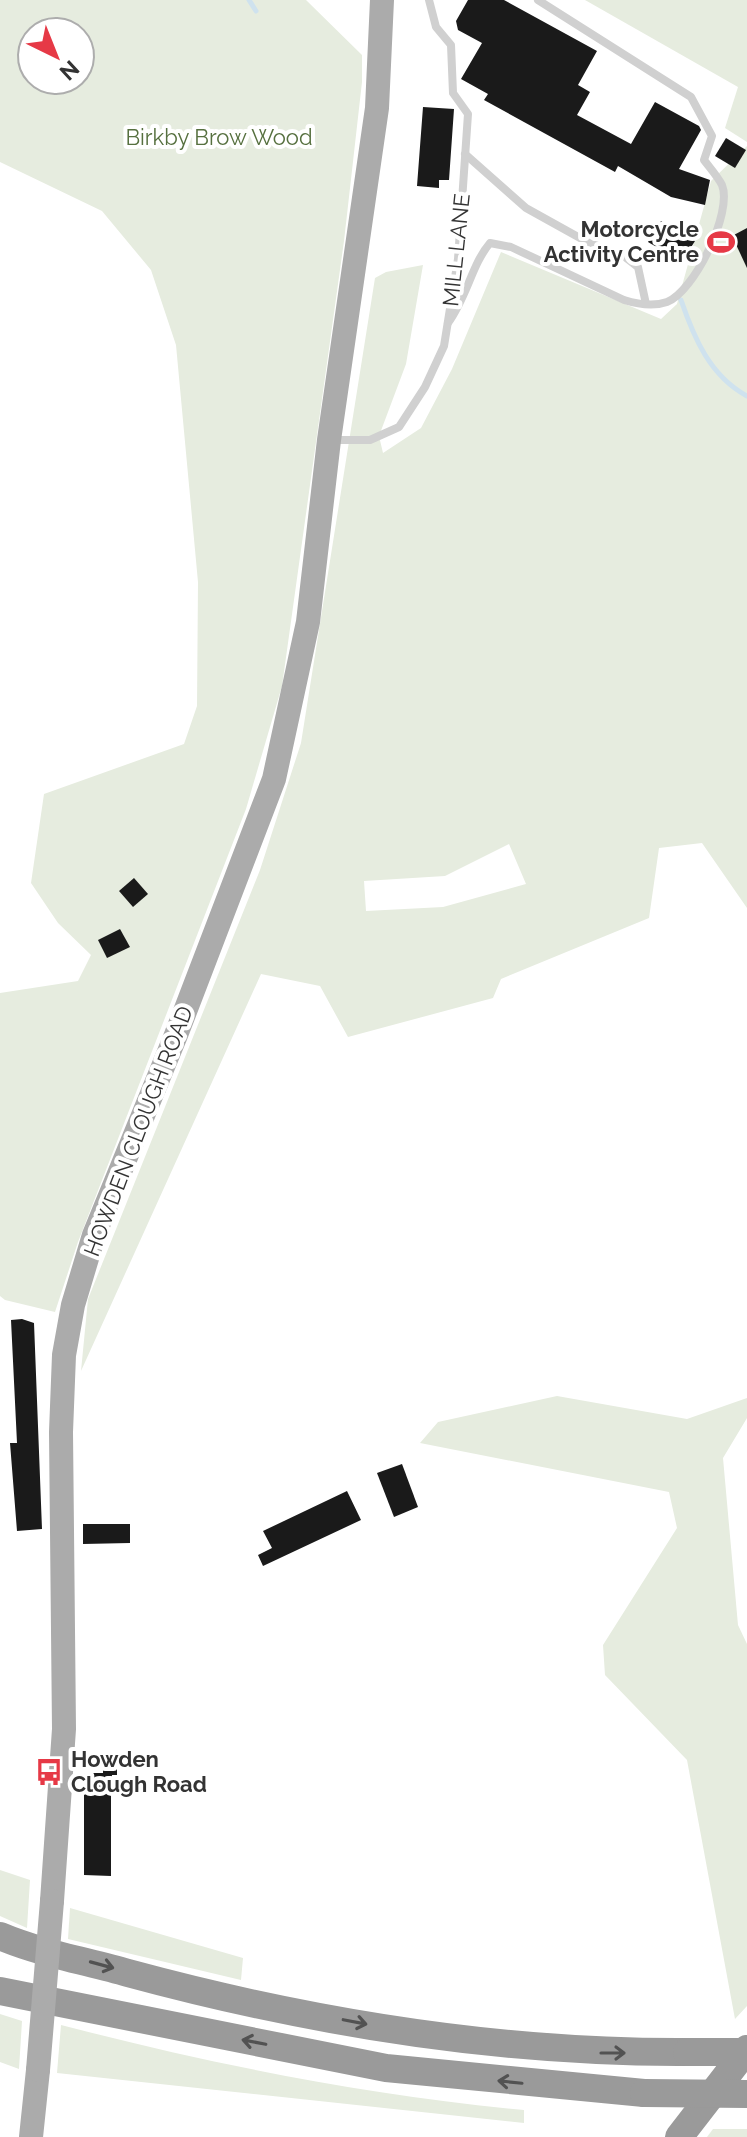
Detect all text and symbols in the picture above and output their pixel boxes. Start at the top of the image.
north arrow [16,16,96,96]
text: N [55,55,85,86]
park label: Birkby Brow Wood [125,124,313,150]
street label: MILL LANE [437,192,475,308]
place label: Motorcycle Activity Centre [544,216,699,267]
sports icon: Motorcycle Activity Centre [706,227,736,257]
street label: HOWDEN CLOUGH ROAD [78,1002,198,1260]
place label: Howden Clough Road [71,1746,207,1797]
bus stop icon: Howden Clough Road [34,1757,64,1787]
one-way arrow [88,1959,114,1974]
one-way arrow [342,2015,367,2030]
one-way arrow [241,2033,267,2048]
one-way arrow [599,2045,626,2061]
one-way arrow [497,2074,524,2089]

